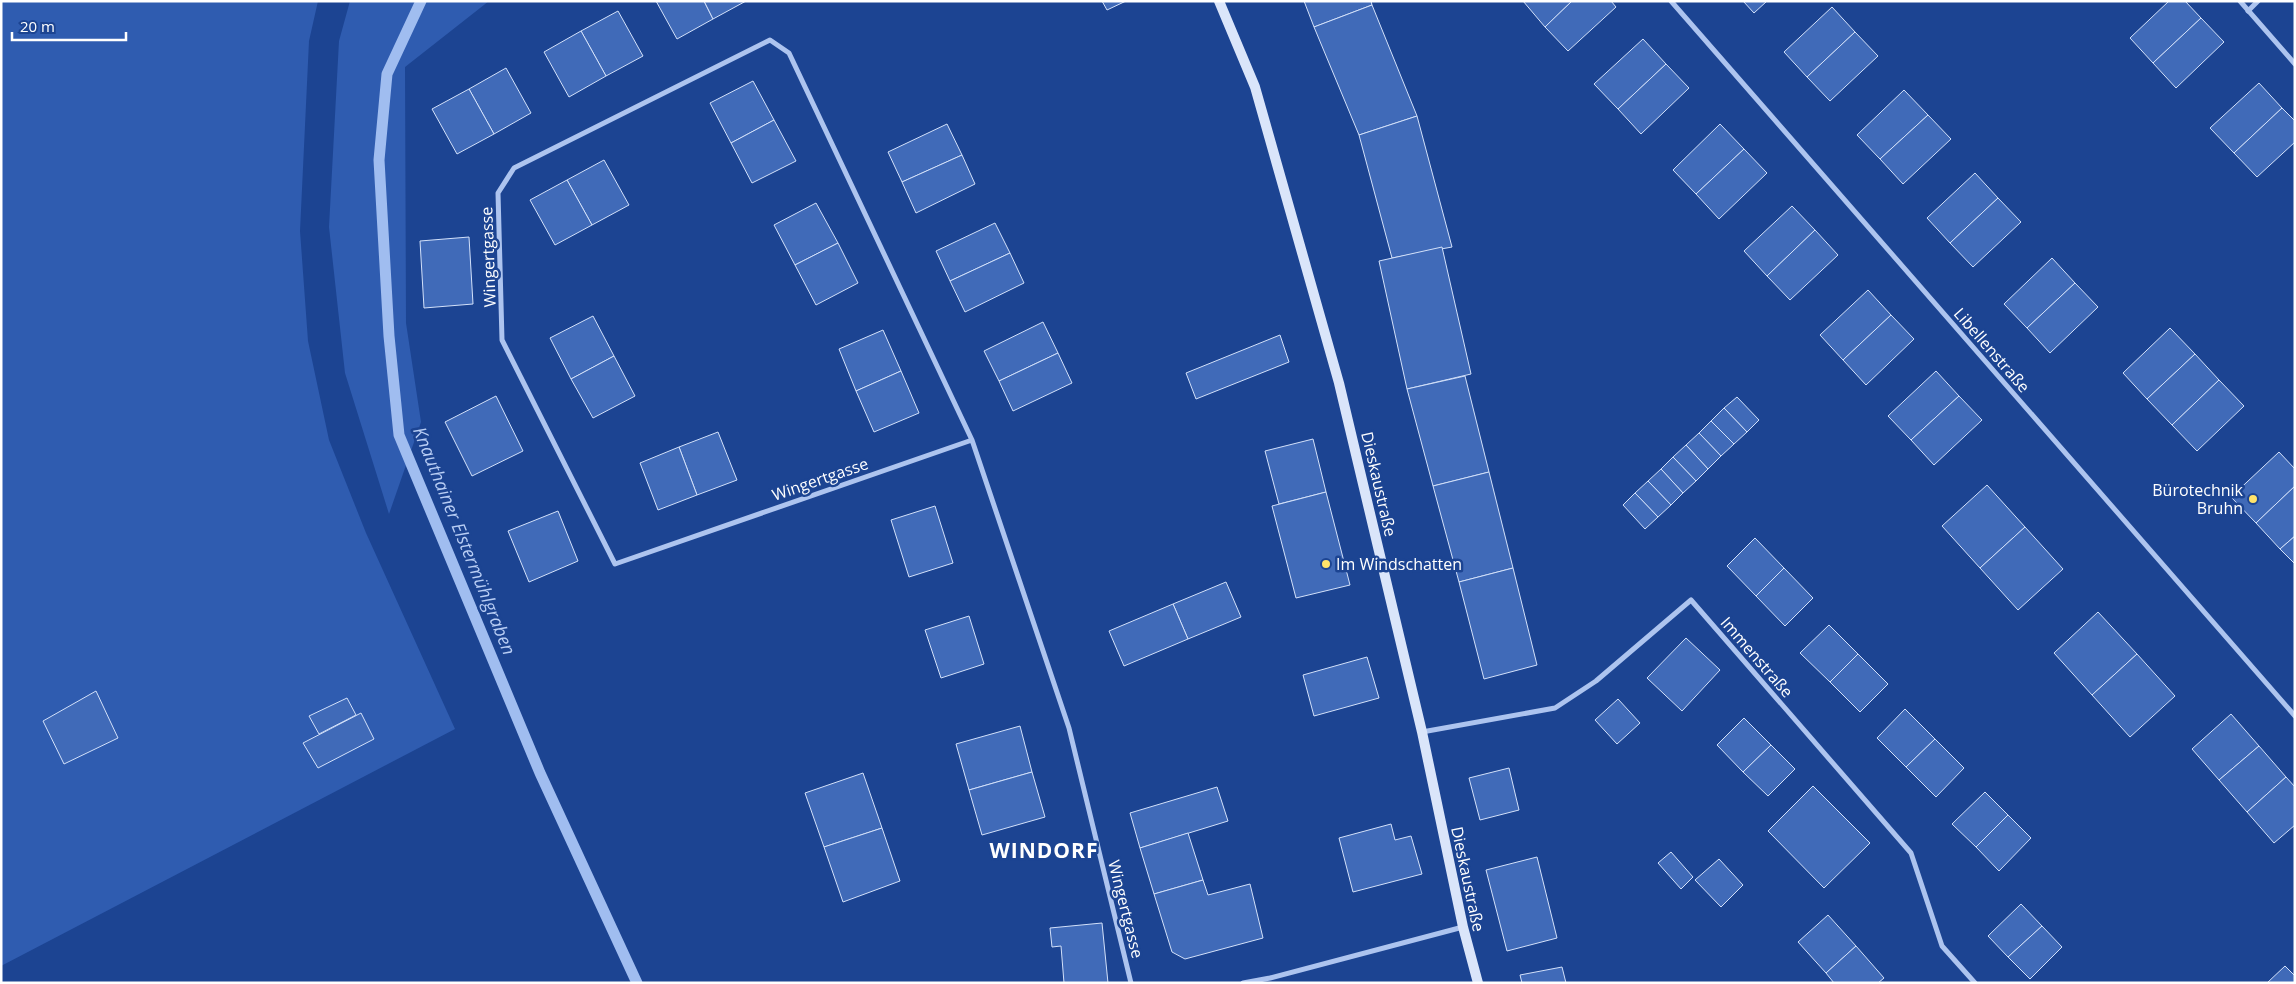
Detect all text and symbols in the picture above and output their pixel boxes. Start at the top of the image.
scale bar [12,10,126,42]
text: 20 m [20,16,55,36]
street label: Wingertgasse [475,206,501,308]
street label: Libellenstraße [1949,303,2035,397]
water label: Knauthainer Elstermühlgraben [408,423,522,658]
street label: Dieskaustraße [1356,429,1402,539]
street label: Wingertgasse [769,452,871,506]
place label: Bürotechnik Bruhn [2152,479,2244,519]
marker: Bürotechnik Bruhn [2247,493,2259,505]
place label: Im Windschatten [1336,553,1462,575]
marker: Im Windschatten [1320,558,1332,570]
street label: Immenstraße [1716,612,1798,702]
street label: Dieskaustraße [1446,824,1490,934]
district label: WINDORF [990,836,1098,864]
street label: Wingertgasse [1103,858,1149,960]

